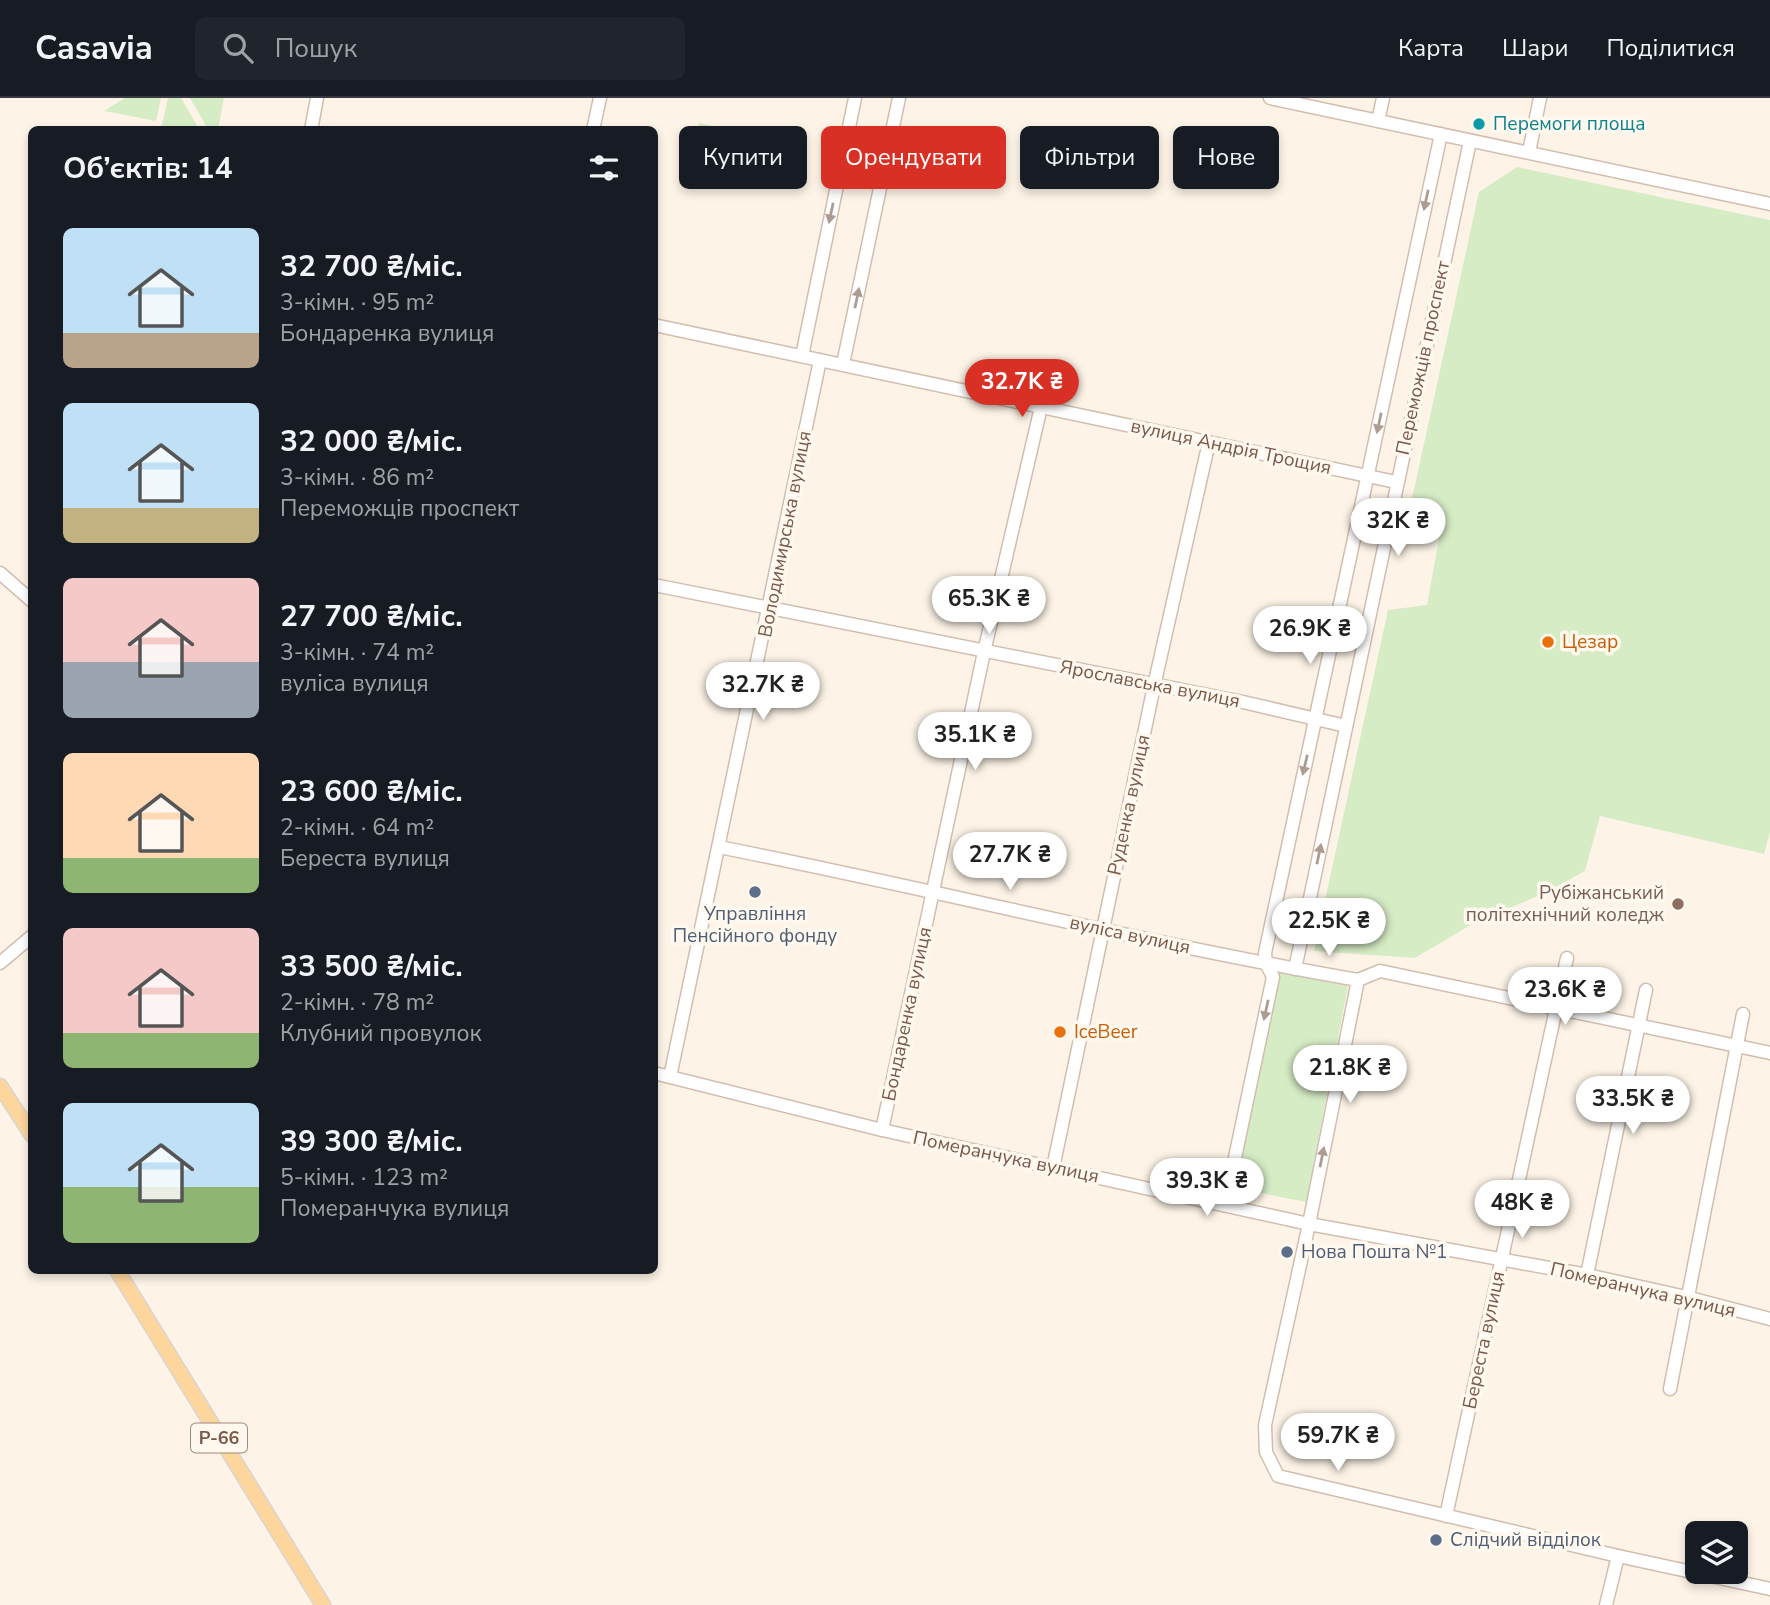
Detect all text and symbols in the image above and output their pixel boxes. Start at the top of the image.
search box [195,17,685,80]
text: Casavia [35,26,153,71]
icon: search [219,29,257,67]
text: Пошук [275,31,357,66]
text: Карта [1398,32,1464,64]
text: Шари [1502,32,1569,64]
text: Поділитися [1607,32,1735,64]
place label: Перемоги площа [1493,111,1645,137]
marker: Перемоги площа [1471,116,1487,132]
chip: Купити [679,126,807,189]
chip: Орендувати [821,126,1006,189]
chip: Фільтри [1020,126,1159,189]
chip: Нове [1173,126,1279,189]
text: Об’єктів: 14 [63,148,233,189]
icon: filters [585,149,623,187]
one-way arrow [1420,189,1431,211]
one-way arrow [826,202,837,224]
text: 32 700 ₴/міс. [280,246,463,287]
icon: home [119,256,203,340]
street label: Переможців проспект [1390,258,1456,457]
text: 3-кімн. · 95 m² [280,287,434,318]
one-way arrow [852,287,863,309]
text: Бондаренка вулиця [280,318,494,349]
pin: 32.7K ₴ [957,360,1087,419]
text: 32.7K ₴ [981,366,1063,397]
one-way arrow [1374,412,1385,434]
street label: вулиця Андрія Трощия [1128,413,1334,481]
text: 32 000 ₴/міс. [280,421,463,462]
street label: Володимирська вулиця [752,428,818,640]
icon: home [119,431,203,515]
text: 3-кімн. · 86 m² [280,462,434,493]
text: Переможців проспект [280,493,519,524]
pin: 32K ₴ [1349,498,1447,558]
text: 32K ₴ [1367,505,1429,536]
pin: 65.3K ₴ [924,576,1054,636]
text: 65.3K ₴ [948,583,1030,614]
text: 27 700 ₴/міс. [280,596,463,637]
icon: home [119,606,203,690]
pin: 26.9K ₴ [1245,606,1375,666]
text: 26.9K ₴ [1269,613,1351,644]
place label: Цезар [1562,629,1618,655]
marker: Цезар [1540,634,1556,650]
text: 3-кімн. · 74 m² [280,637,434,668]
street label: Ярославська вулиця [1058,654,1242,714]
pin: 32.7K ₴ [698,662,828,722]
text: вуліса вулиця [280,668,429,699]
text: 32.7K ₴ [722,669,804,700]
pin: 35.1K ₴ [910,712,1040,772]
text: 35.1K ₴ [934,719,1016,750]
street label: Руденка вулиця [1101,732,1157,878]
one-way arrow [1300,754,1311,776]
text: 23 600 ₴/міс. [280,771,463,812]
icon: home [119,781,203,865]
text: 2-кімн. · 64 m² [280,812,434,843]
pin: 27.7K ₴ [945,832,1075,892]
text: 27.7K ₴ [969,839,1051,870]
text: Береста вулиця [280,843,450,874]
one-way arrow [1313,843,1324,865]
place label: Рубіжанський політехнічний коледж [1466,880,1664,928]
marker: Управління Пенсійного фонду [747,884,763,900]
marker: Рубіжанський політехнічний коледж [1670,896,1686,912]
pin: 22.5K ₴ [1264,898,1394,958]
place label: Управління Пенсійного фонду [673,901,837,949]
text: 22.5K ₴ [1288,905,1370,936]
street label: вуліса вулиця [1067,910,1193,960]
street label: Бондаренка вулиця [876,925,938,1103]
text: 33 500 ₴/міс. [280,946,463,987]
icon: home [119,956,203,1040]
pin: 23.6K ₴ [1500,968,1630,1027]
text: 23.6K ₴ [1524,974,1606,1005]
text: 2-кімн. · 78 m² [280,987,434,1018]
one-way arrow [1261,999,1272,1021]
text: Клубний провулок [280,1018,482,1049]
place label: IceBeer [1074,1019,1138,1045]
marker: IceBeer [1052,1024,1068,1040]
pin: 21.8K ₴ [1285,1046,1415,1105]
text: 21.8K ₴ [1309,1052,1391,1083]
pin: 33.5K ₴ [1568,1076,1698,1136]
text: 33.5K ₴ [1592,1083,1674,1114]
text: 39 300 ₴/міс. [280,1121,463,1162]
street label: Померанчука вулиця [911,1125,1101,1189]
icon: home [119,1131,203,1215]
one-way arrow [1317,1146,1328,1168]
pin: 39.3K ₴ [1142,1158,1272,1218]
text: 5-кімн. · 123 m² [280,1162,448,1193]
text: 39.3K ₴ [1166,1165,1248,1196]
pin: 48K ₴ [1473,1180,1571,1240]
text: 48K ₴ [1491,1187,1553,1218]
text: Померанчука вулиця [280,1193,509,1224]
place label: Нова Пошта №1 [1301,1239,1448,1265]
marker: Нова Пошта №1 [1279,1244,1295,1260]
street label: Померанчука вулиця [1548,1256,1738,1324]
street label: Береста вулиця [1457,1269,1511,1411]
pin: 59.7K ₴ [1273,1414,1403,1473]
text: 59.7K ₴ [1297,1420,1379,1451]
road number: Р-66 [191,1423,247,1452]
map controls [1685,1521,1748,1584]
button: layers [1685,1521,1748,1584]
place label: Слідчий відділок [1450,1527,1601,1553]
marker: Слідчий відділок [1428,1532,1444,1548]

